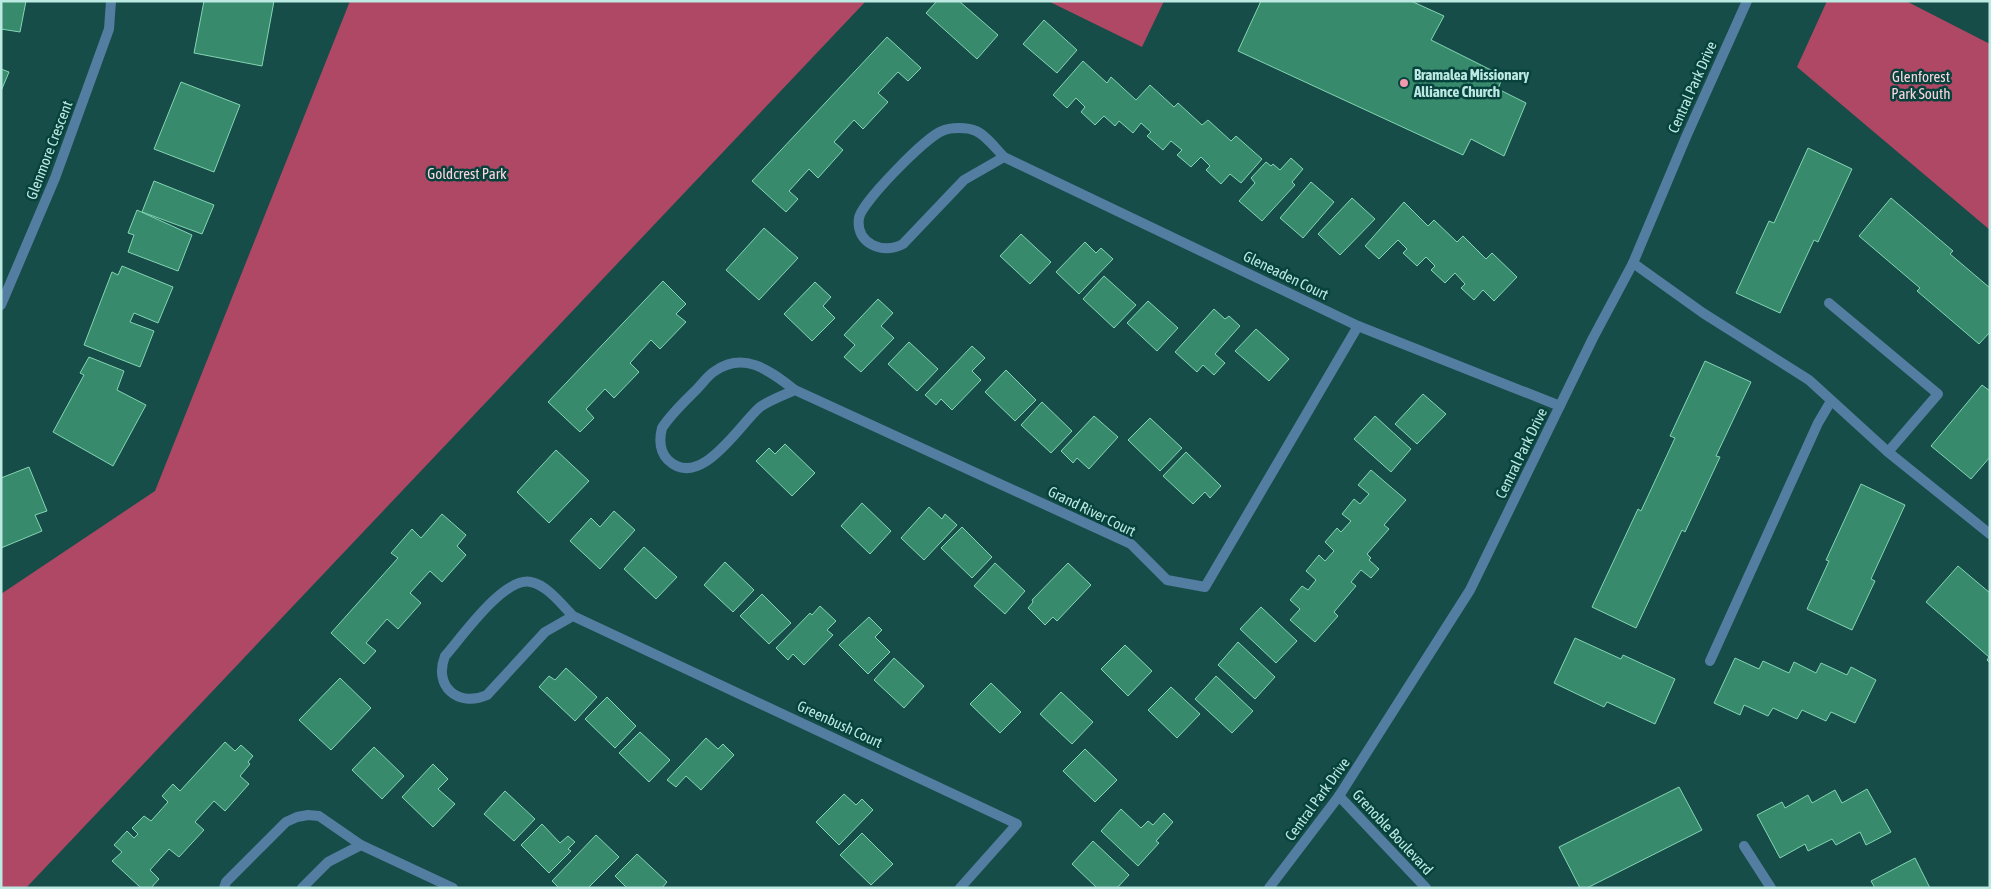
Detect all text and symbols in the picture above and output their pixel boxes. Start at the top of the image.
street label: Central Park Drive [1664,38,1720,135]
place label: Bramalea Missionary Alliance Church [1413,66,1530,100]
park label: Glenforest Park South [1891,68,1951,102]
marker: Bramalea Missionary Alliance Church [1398,77,1410,89]
street label: Glenmore Crescent [22,98,76,202]
park label: Goldcrest Park [427,165,507,182]
street label: Gleneaden Court [1241,247,1331,303]
street label: Central Park Drive [1492,405,1550,501]
street label: Grand River Court [1045,482,1139,540]
street label: Greenbush Court [795,697,885,751]
street label: Central Park Drive [1281,754,1353,844]
street label: Grenoble Boulevard [1349,786,1437,878]

